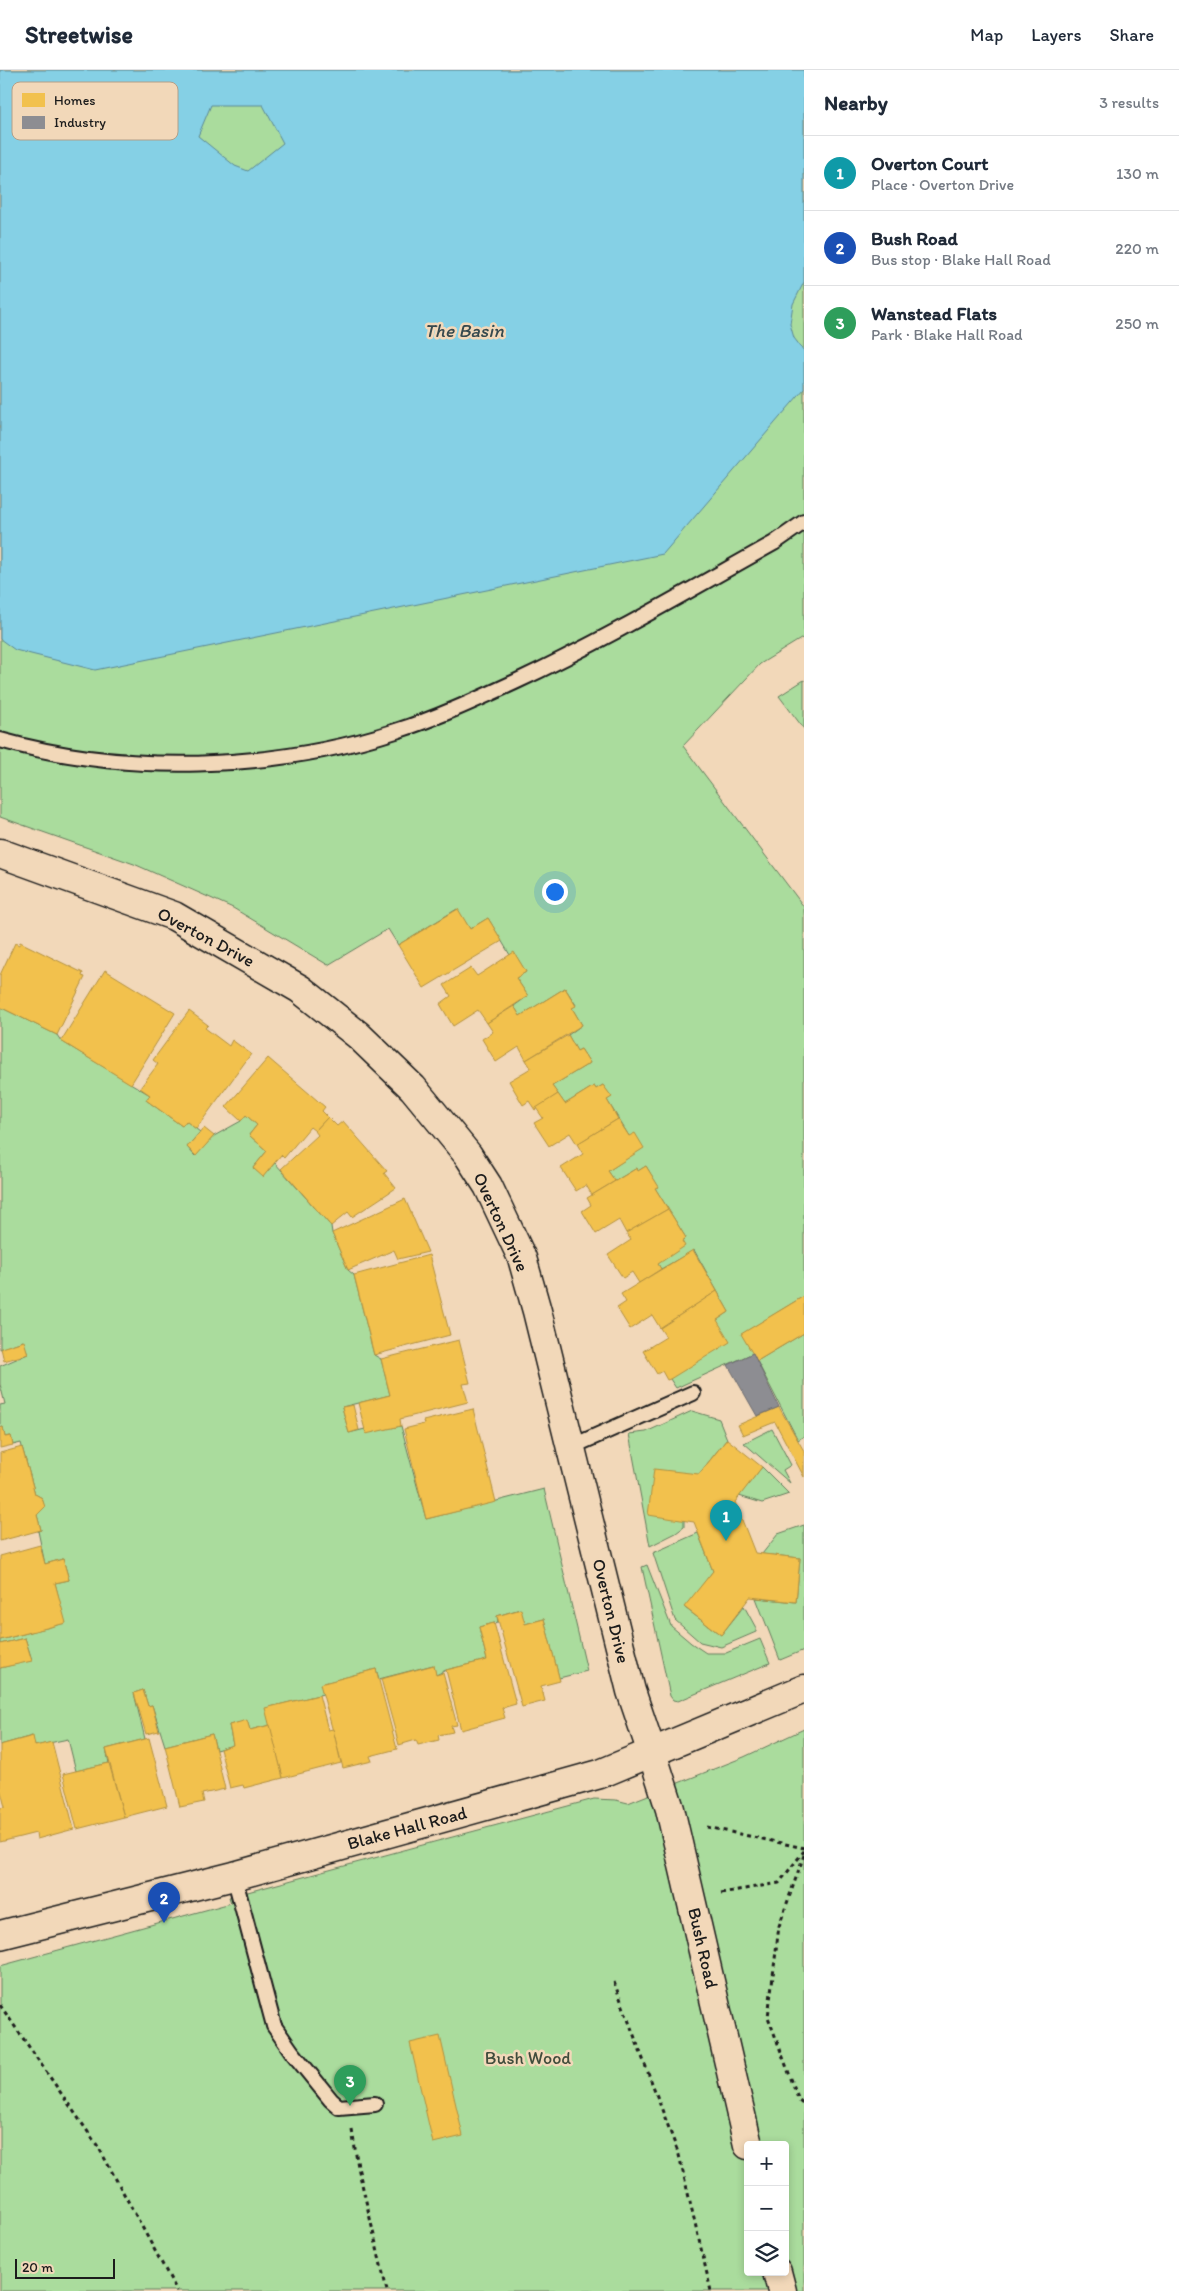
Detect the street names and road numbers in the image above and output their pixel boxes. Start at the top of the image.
street label: Overton Drive [154,902,258,972]
street label: Overton Drive [468,1169,534,1275]
street label: Overton Drive [587,1556,635,1666]
street label: Blake Hall Road [345,1801,469,1855]
street label: Bush Road [683,1905,723,1991]

